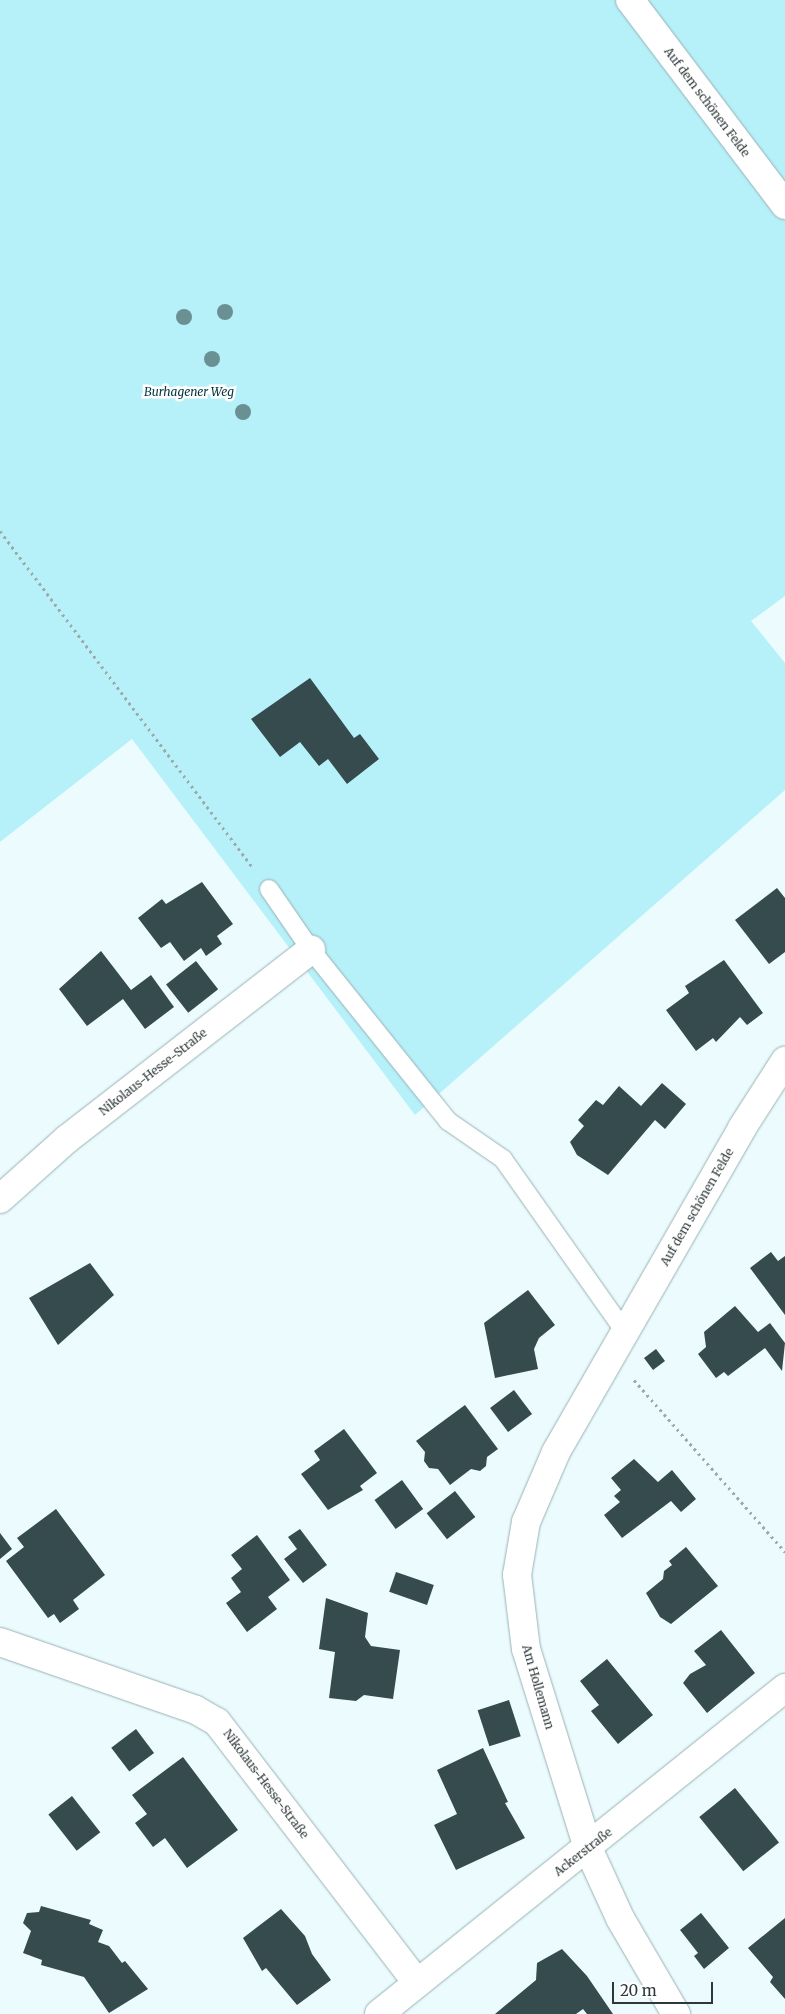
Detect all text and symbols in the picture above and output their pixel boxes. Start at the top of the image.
street label: Auf dem schönen Felde [661,44,753,160]
park label: Burhagener Weg [144,385,234,399]
street label: Nikolaus-Hesse-Straße [96,1025,210,1119]
street label: Auf dem schönen Felde [657,1146,737,1268]
street label: Am Hollemann [519,1643,557,1731]
street label: Nikolaus-Hesse-Straße [220,1727,312,1841]
street label: Ackerstraße [551,1825,615,1879]
scale bar [615,1972,716,2004]
text: 20 m [620,1981,657,2000]

